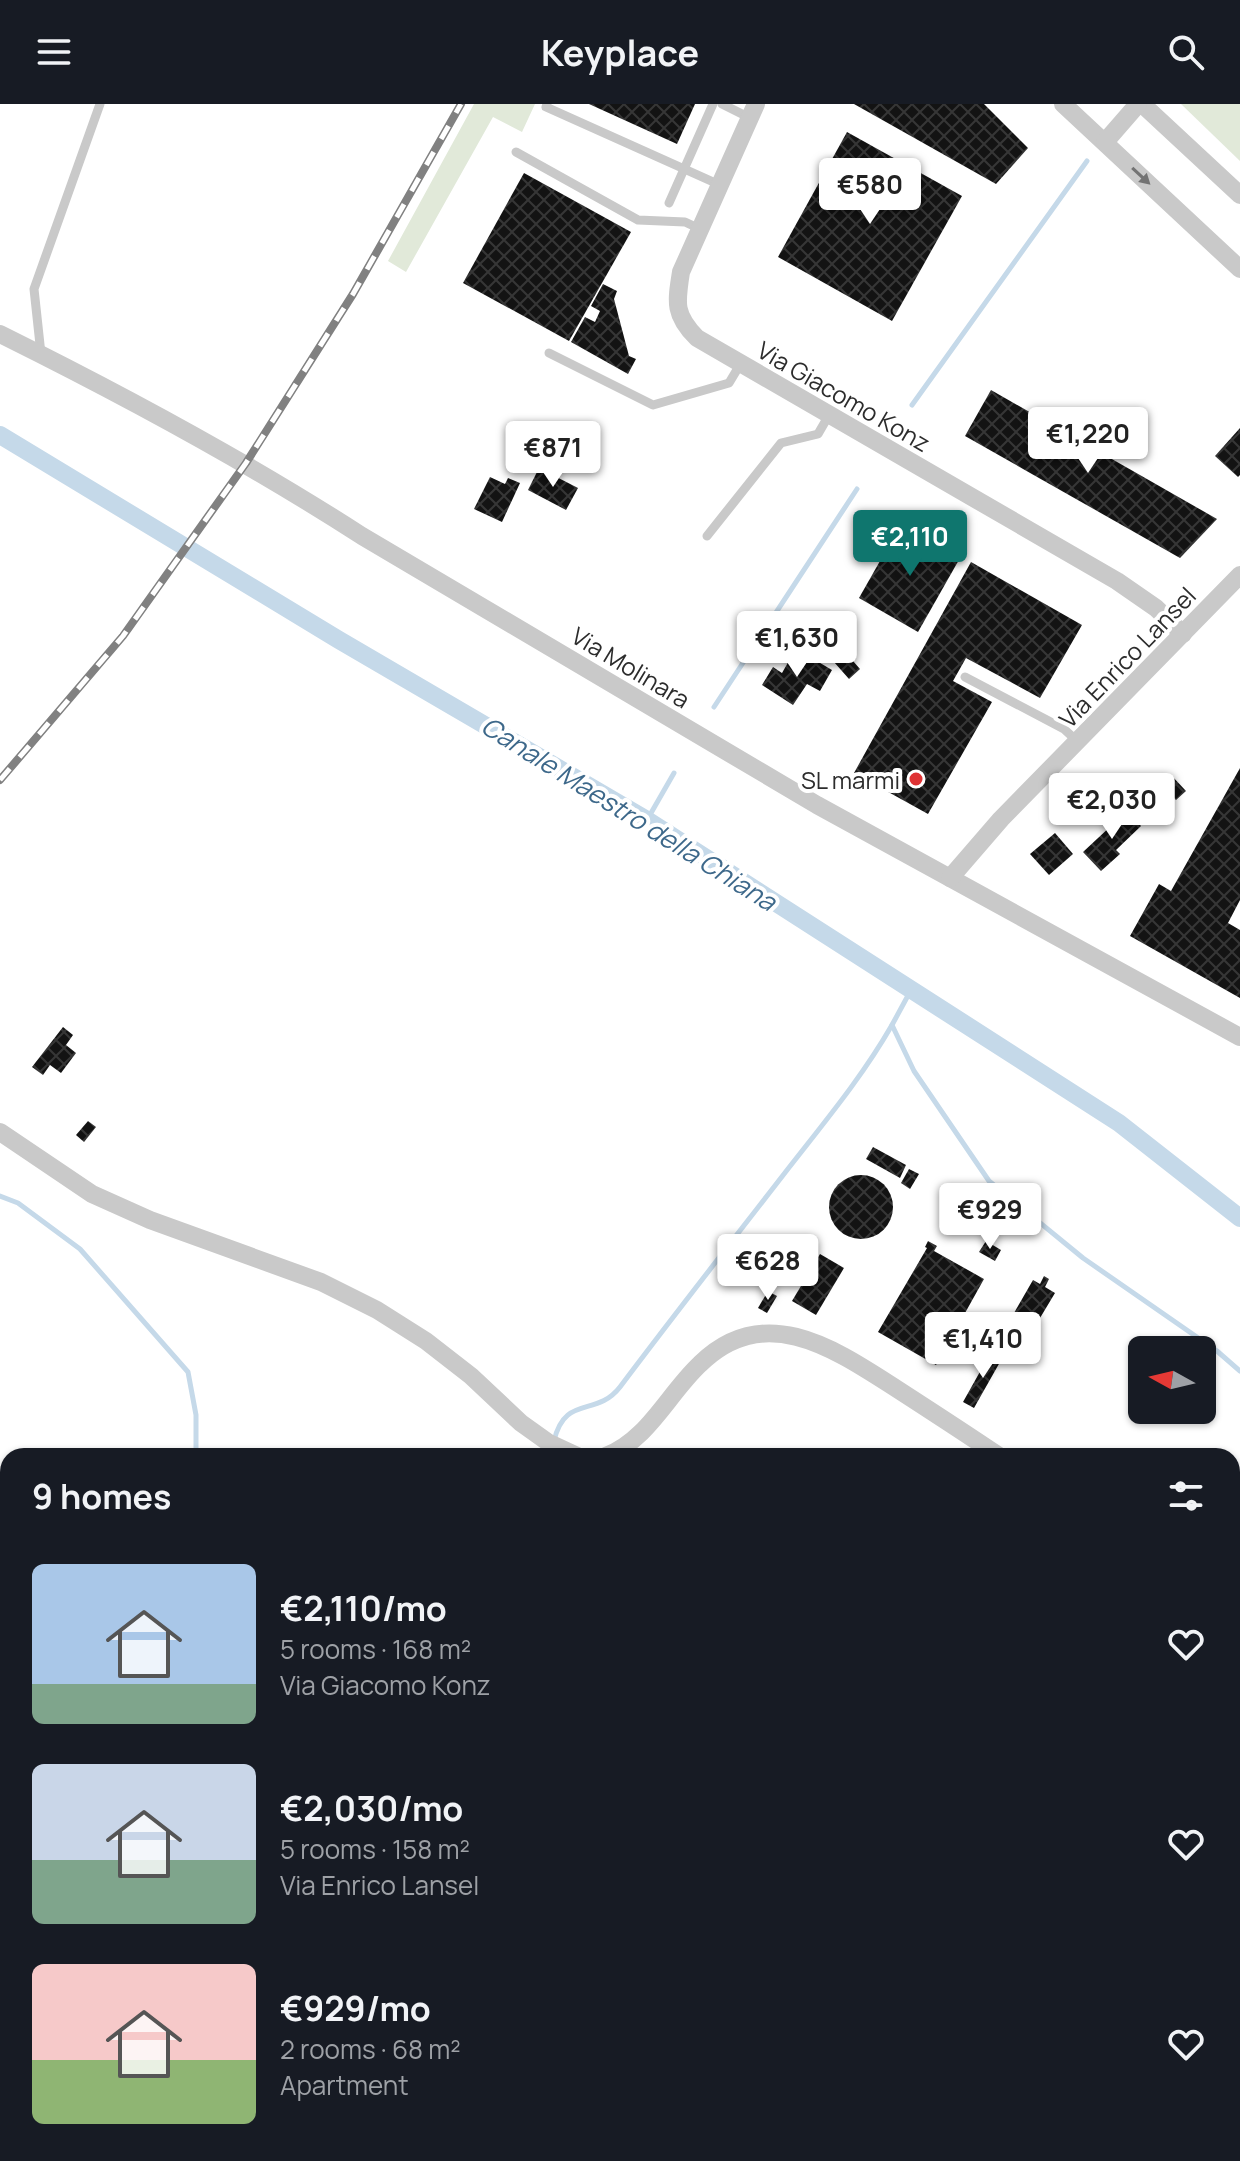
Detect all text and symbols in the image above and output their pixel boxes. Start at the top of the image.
text: Keyplace [541,28,699,77]
icon: menu [32,30,76,74]
icon: search [1164,30,1208,74]
pin: €580 [823,158,917,226]
text: €580 [837,166,903,202]
one-way arrow [1131,167,1150,185]
street label: Via Giacomo Konz [752,333,936,459]
pin: €1,220 [1023,407,1153,475]
text: €1,220 [1046,415,1130,451]
pin: €871 [506,421,600,489]
text: €871 [524,429,582,465]
pin: €2,110 [845,510,975,578]
text: €2,110 [871,518,949,554]
street label: Via Enrico Lansel [1051,579,1203,735]
pin: €1,630 [732,611,862,679]
street label: Via Molinara [566,619,696,715]
text: €1,630 [755,619,839,655]
water label: Canale Maestro della Chiana [475,707,785,920]
place label: SL marmi [801,763,900,796]
marker: SL marmi [907,770,925,788]
pin: €2,030 [1047,773,1177,841]
text: €2,030 [1067,781,1157,817]
pin: €929 [943,1183,1037,1251]
text: €929 [957,1191,1023,1227]
pin: €628 [721,1234,815,1302]
text: €628 [735,1242,801,1278]
pin: €1,410 [918,1312,1048,1380]
text: €1,410 [943,1320,1023,1356]
north arrow [1128,1336,1216,1424]
map controls [1128,1336,1216,1424]
text: 9 homes [32,1473,171,1519]
icon: filters [1164,1474,1208,1518]
text: €2,110/mo [280,1585,447,1631]
icon: home [96,1596,192,1692]
icon: heart [1164,1622,1208,1666]
text: 5 rooms · 168 m² [280,1631,471,1667]
text: Via Giacomo Konz [280,1667,491,1703]
text: €2,030/mo [280,1785,463,1831]
icon: home [96,1796,192,1892]
icon: heart [1164,1822,1208,1866]
text: 5 rooms · 158 m² [280,1831,470,1867]
text: Via Enrico Lansel [280,1867,479,1903]
text: €929/mo [280,1985,431,2031]
icon: home [96,1996,192,2092]
icon: heart [1164,2022,1208,2066]
text: 2 rooms · 68 m² [280,2031,461,2067]
text: Apartment [280,2067,409,2103]

